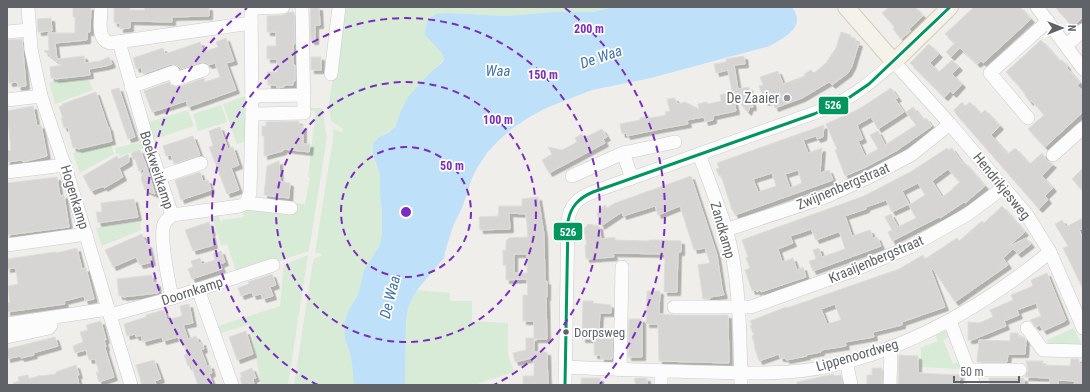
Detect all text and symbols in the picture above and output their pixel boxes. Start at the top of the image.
north arrow [1042,8,1082,48]
text: 200 m [574,22,604,36]
text: N [1065,25,1078,32]
water label: De Waa [578,41,624,73]
water label: Waa [486,62,510,80]
text: 150 m [528,68,558,82]
place label: De Zaaier [726,90,779,106]
marker: De Zaaier [782,93,792,103]
line badge: 526 [818,96,849,115]
text: 526 [825,99,842,112]
text: 100 m [483,113,513,127]
street label: Boekweitkamp [137,129,177,211]
street label: Hendrikjesweg [970,149,1034,223]
text: 50 m [440,159,464,173]
street label: Zwijnenbergstraat [794,159,892,213]
street label: Hogenkamp [58,163,92,231]
street label: Zandkamp [707,200,739,260]
centre of rings [399,205,413,219]
line badge: 526 [553,222,583,241]
text: 526 [560,226,577,239]
street label: Kraaijenbergstraat [826,232,926,286]
street label: Doornkamp [159,274,225,308]
water label: De Waa [376,274,404,320]
place label: Dorpsweg [574,325,625,340]
marker: Dorpsweg [561,327,571,337]
street label: Lippenoordweg [814,336,900,374]
scale bar [954,358,1019,384]
text: 50 m [960,365,984,379]

